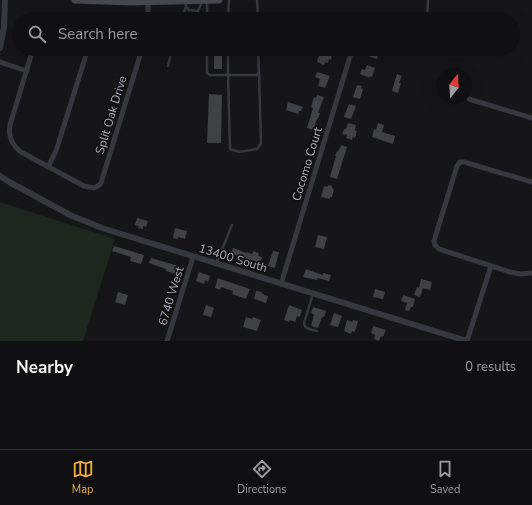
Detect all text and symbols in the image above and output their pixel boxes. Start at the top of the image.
search box [12,12,520,56]
icon: search [26,23,48,45]
text: Search here [58,24,138,44]
north arrow [436,68,472,104]
street label: Split Oak Drive [91,74,131,156]
street label: Cocomo Court [288,124,326,203]
street label: 13400 South [197,240,269,276]
street label: 6740 West [154,264,188,327]
text: Nearby [16,356,73,379]
text: 0 results [465,358,516,376]
tab: Map [72,458,94,497]
tab: Directions [237,458,287,497]
tab: Saved [430,458,460,497]

